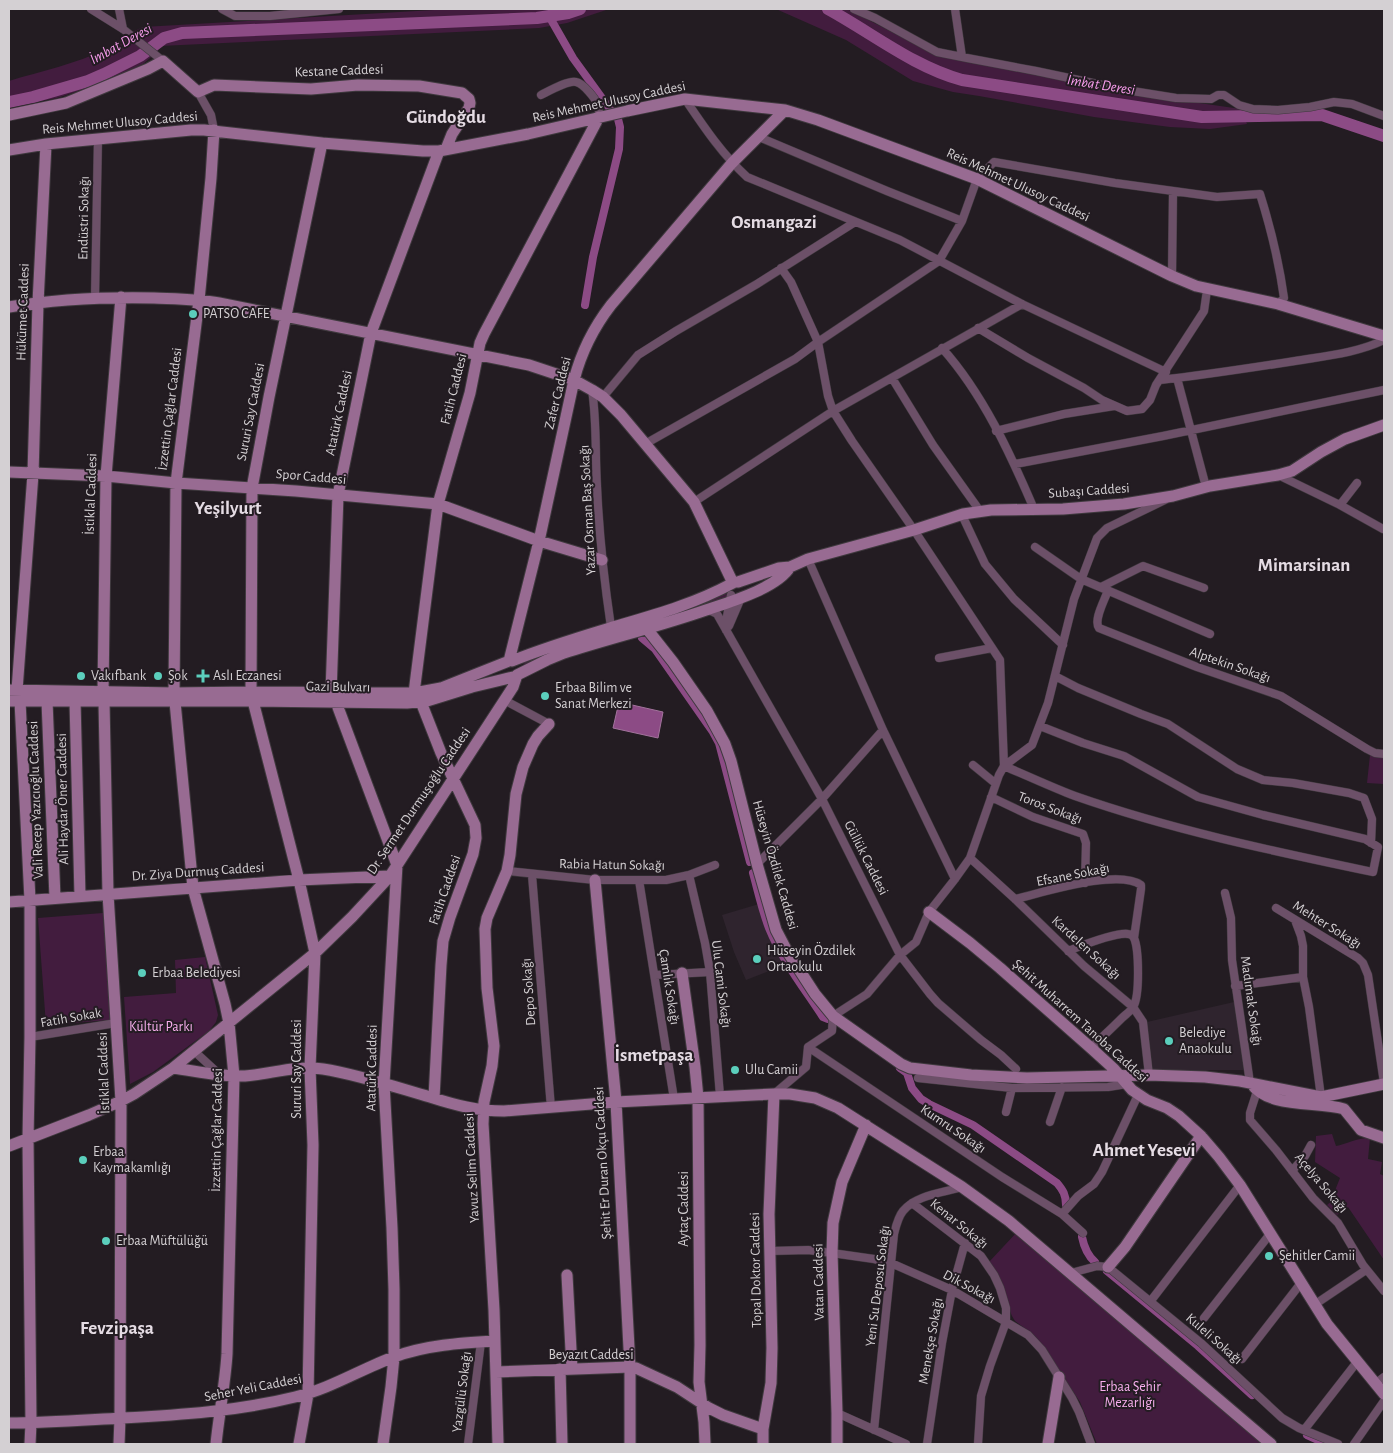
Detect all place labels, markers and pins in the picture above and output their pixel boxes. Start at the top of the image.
place label: PATSO CAFE [203,307,270,321]
marker: PATSO CAFE [187,308,199,320]
place label: Vakıfbank [91,669,147,683]
place label: Şok [168,669,188,683]
place label: Aslı Eczanesi [213,669,282,683]
marker: Vakıfbank [75,670,87,682]
marker: Şok [152,670,164,682]
marker: Aslı Eczanesi [197,670,209,682]
place label: Erbaa Bilim ve Sanat Merkezi [555,681,632,711]
marker: Erbaa Bilim ve Sanat Merkezi [539,690,551,702]
place label: Hüseyin Özdilek Ortaokulu [767,941,856,974]
marker: Hüseyin Özdilek Ortaokulu [751,953,763,965]
place label: Erbaa Belediyesi [152,966,241,980]
marker: Erbaa Belediyesi [136,967,148,979]
place label: Belediye Anaokulu [1179,1026,1232,1056]
marker: Belediye Anaokulu [1163,1035,1175,1047]
place label: Ulu Camii [745,1063,798,1077]
marker: Ulu Camii [729,1064,741,1076]
place label: Erbaa Kaymakamlığı [93,1145,171,1175]
marker: Erbaa Kaymakamlığı [77,1154,89,1166]
place label: Erbaa Müftülüğü [116,1234,208,1248]
marker: Erbaa Müftülüğü [100,1235,112,1247]
place label: Şehitler Camii [1279,1249,1355,1263]
marker: Şehitler Camii [1263,1250,1275,1262]

